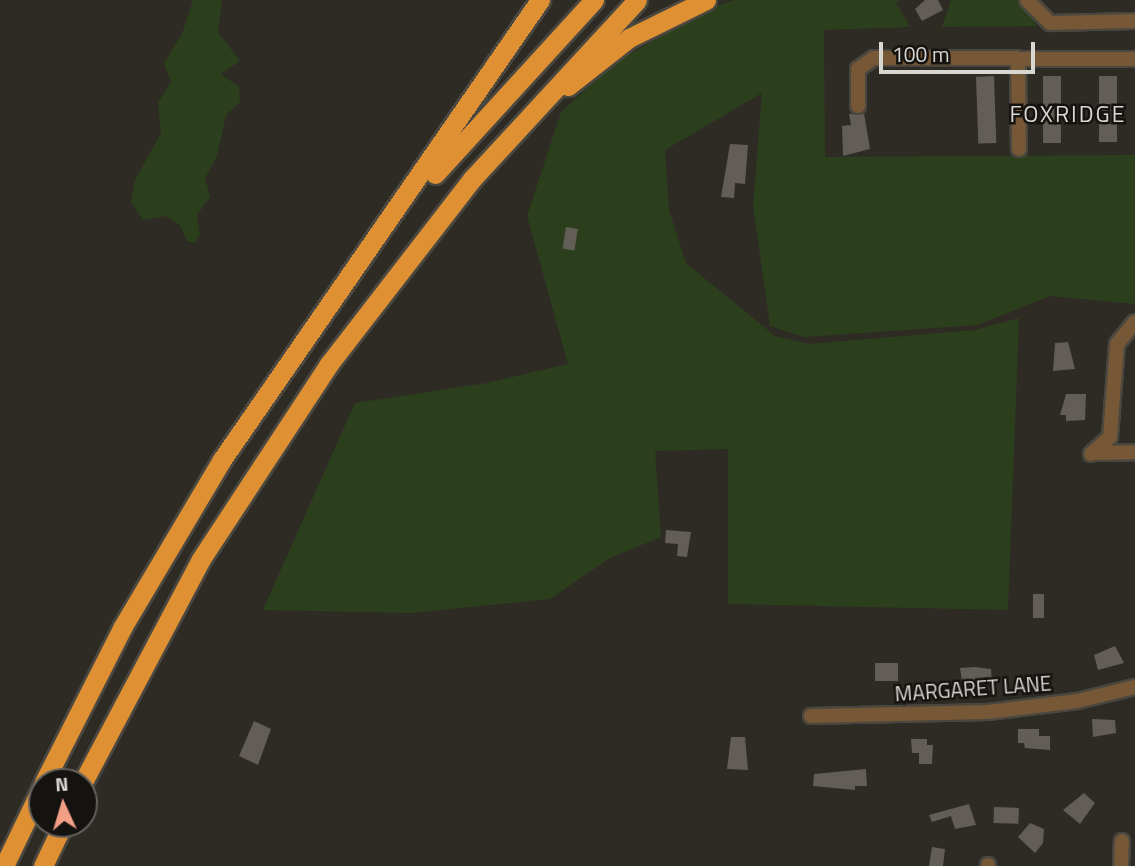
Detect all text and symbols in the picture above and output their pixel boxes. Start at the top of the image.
scale bar [883,28,1039,72]
text: 100 m [892,38,949,70]
district label: FOXRIDGE [1011,100,1125,128]
street label: MARGARET LANE [894,670,1052,706]
north arrow [28,768,98,838]
text: N [54,769,69,798]

